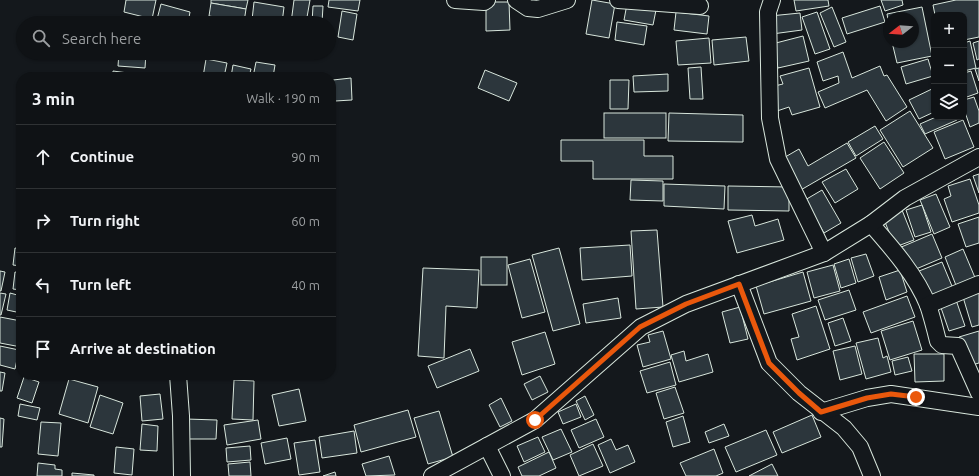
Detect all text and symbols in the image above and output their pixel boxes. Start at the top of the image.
north arrow [883,12,919,48]
map controls [931,12,967,120]
button: + [931,12,967,48]
search box [16,16,336,60]
icon: search [30,27,52,49]
text: Search here [62,30,141,47]
button: − [931,48,967,84]
button: layers [931,84,967,120]
text: 3 min [32,89,75,108]
text: Walk · 190 m [246,91,320,105]
icon: ahead [32,146,54,168]
text: Continue [70,148,134,165]
text: 90 m [291,150,320,164]
icon: right [32,210,54,232]
text: Turn right [70,212,140,229]
text: 60 m [291,214,320,228]
icon: left [32,274,54,296]
text: Turn left [70,276,131,293]
text: 40 m [291,278,320,292]
icon: arrive [32,338,54,360]
text: Arrive at destination [70,340,216,357]
route end [907,388,925,406]
route start [526,411,544,429]

